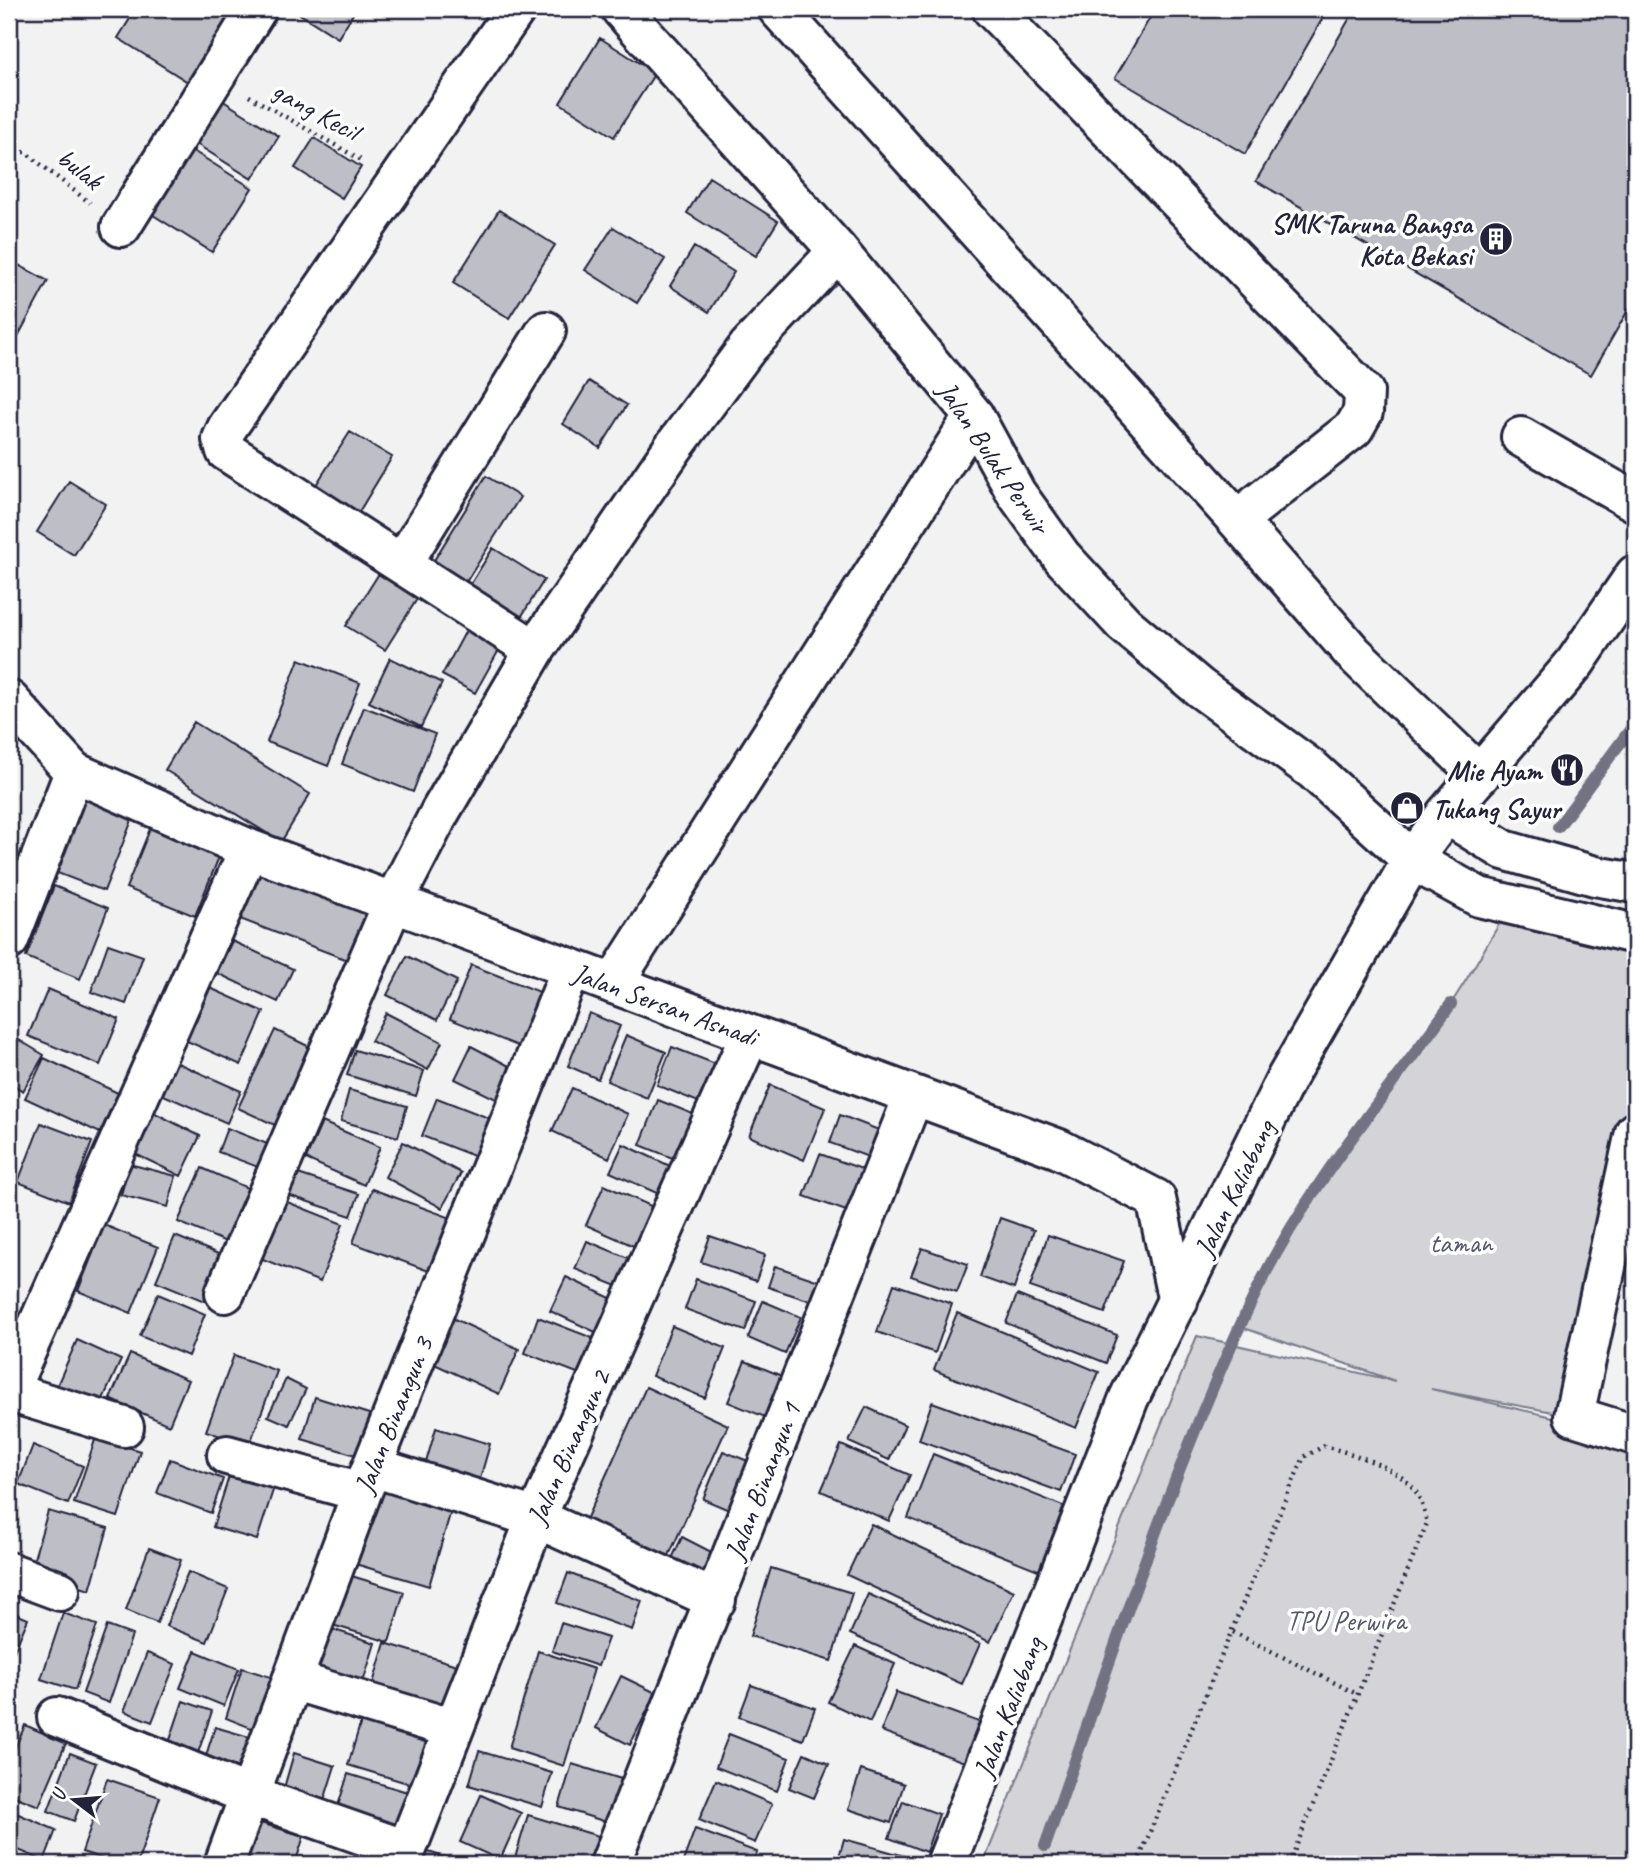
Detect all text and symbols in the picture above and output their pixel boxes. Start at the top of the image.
street label: gang Kecil [266,72,370,151]
street label: bulak [50,140,111,198]
place label: SMK Taruna Bangsa Kota Bekasi [1271,206,1475,273]
building icon: SMK Taruna Bangsa Kota Bekasi [1477,220,1515,258]
street label: Jalan Bulak Perwir [929,373,1059,543]
restaurant icon: Mie Ayam [1548,751,1586,789]
place label: Mie Ayam [1447,753,1544,788]
shop icon: Tukang Sayur [1388,789,1426,827]
place label: Tukang Sayur [1432,791,1563,826]
street label: Jalan Sersan Asnadi [566,954,765,1055]
street label: Jalan Kaliabang [1185,1112,1283,1264]
park label: taman [1430,1225,1494,1260]
street label: Jalan Binangun 3 [346,1330,442,1500]
street label: Jalan Binangun 2 [518,1362,619,1532]
street label: Jalan Binangun 1 [716,1397,809,1566]
park label: TPU Perwira [1286,1603,1408,1638]
street label: Jalan Kaliabang [965,1630,1052,1784]
north arrow [38,1764,108,1834]
text: U [46,1784,72,1803]

